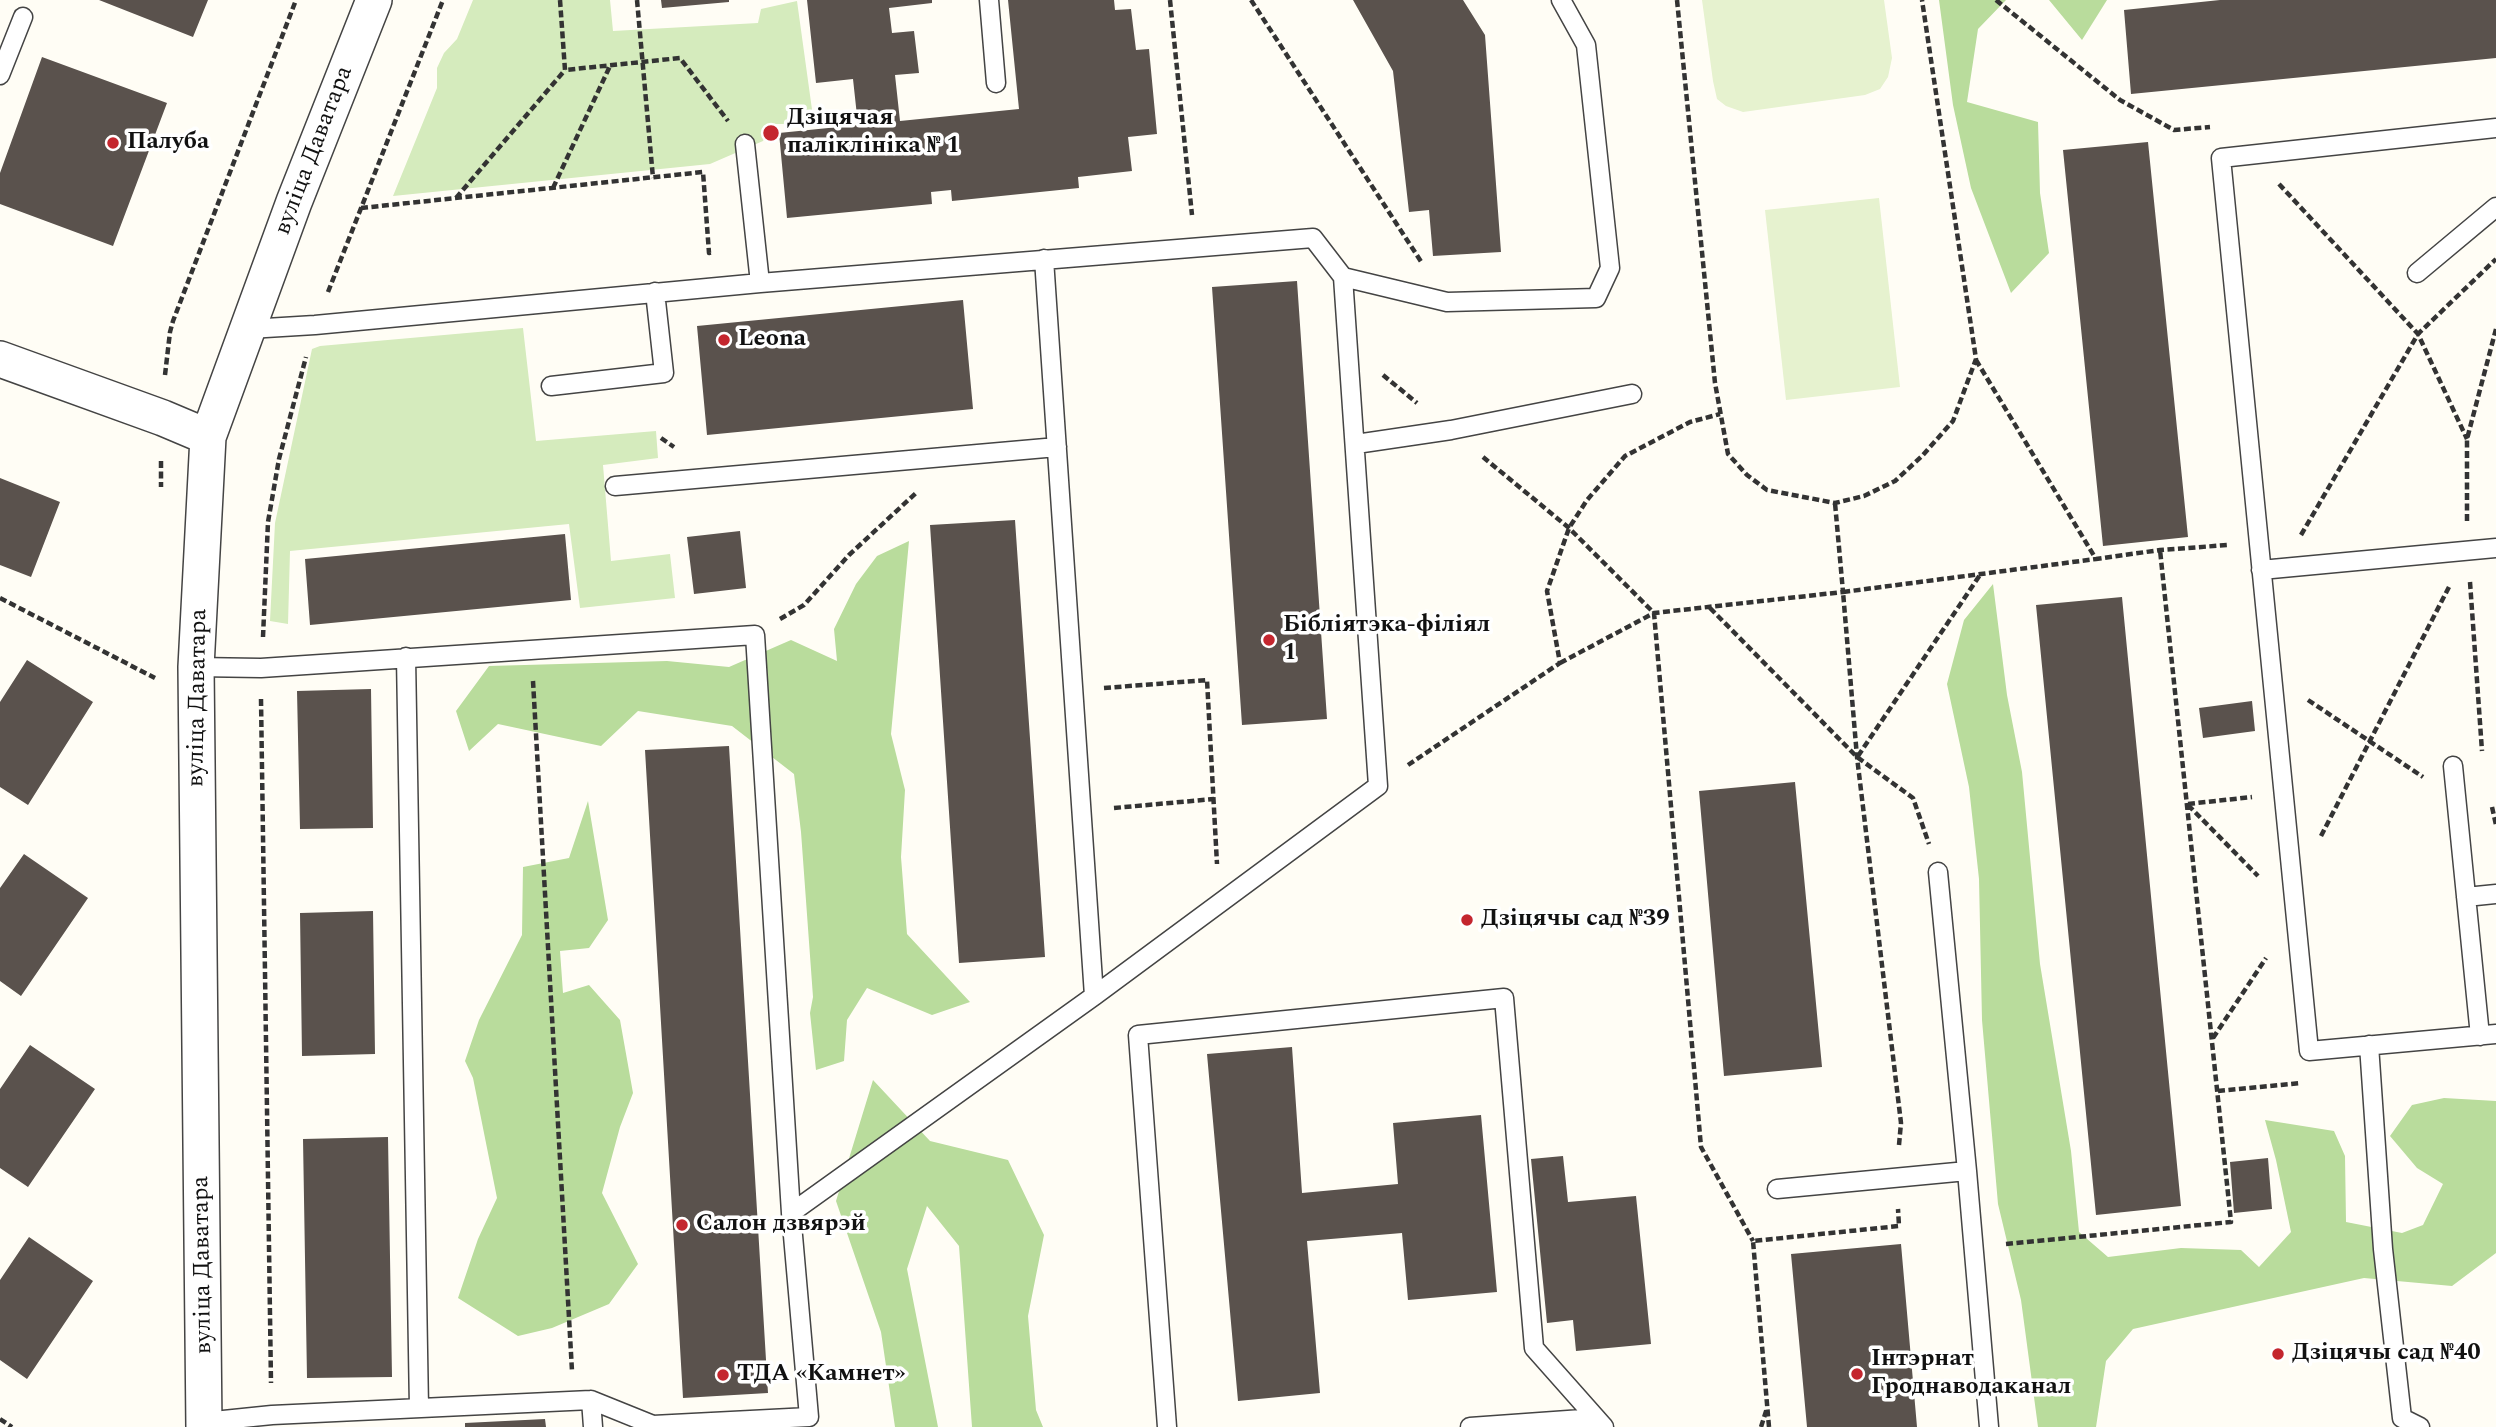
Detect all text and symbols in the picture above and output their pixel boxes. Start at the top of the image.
street label: вуліца Даватара [270,62,360,240]
place label: Дзіцячая паліклініка № 1 [787,105,960,161]
marker: Дзіцячая паліклініка № 1 [761,123,781,143]
place label: Палуба [127,129,209,157]
marker: Палуба [105,135,121,151]
place label: Leona [738,326,806,354]
marker: Leona [716,332,732,348]
street label: вуліца Даватара [183,608,215,788]
place label: Бібліятэка-філіял 1 [1283,612,1490,668]
marker: Бібліятэка-філіял 1 [1261,632,1277,648]
place label: Дзіцячы сад №39 [1481,906,1670,934]
marker: Дзіцячы сад №39 [1459,912,1475,928]
street label: вуліца Даватара [188,1175,220,1355]
place label: Салон дзвярэй [696,1211,866,1239]
marker: Салон дзвярэй [674,1217,690,1233]
place label: Дзіцячы сад №40 [2292,1340,2481,1368]
place label: Інтэрнат Гроднаводаканал [1871,1346,2071,1402]
marker: Дзіцячы сад №40 [2270,1346,2286,1362]
place label: ТДА «Камнет» [737,1361,906,1389]
marker: Інтэрнат Гроднаводаканал [1849,1366,1865,1382]
marker: ТДА «Камнет» [715,1367,731,1383]

